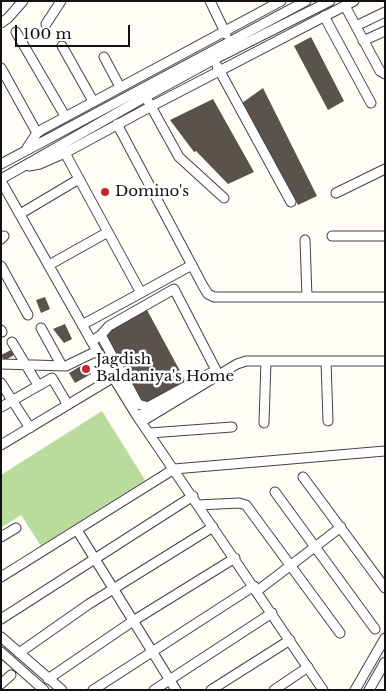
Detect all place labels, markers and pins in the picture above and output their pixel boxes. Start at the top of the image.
place label: Domino's [115,183,189,201]
marker: Domino's [99,186,111,198]
place label: Jagdish Baldaniya's Home [96,351,234,386]
marker: Jagdish Baldaniya's Home [80,363,92,375]

